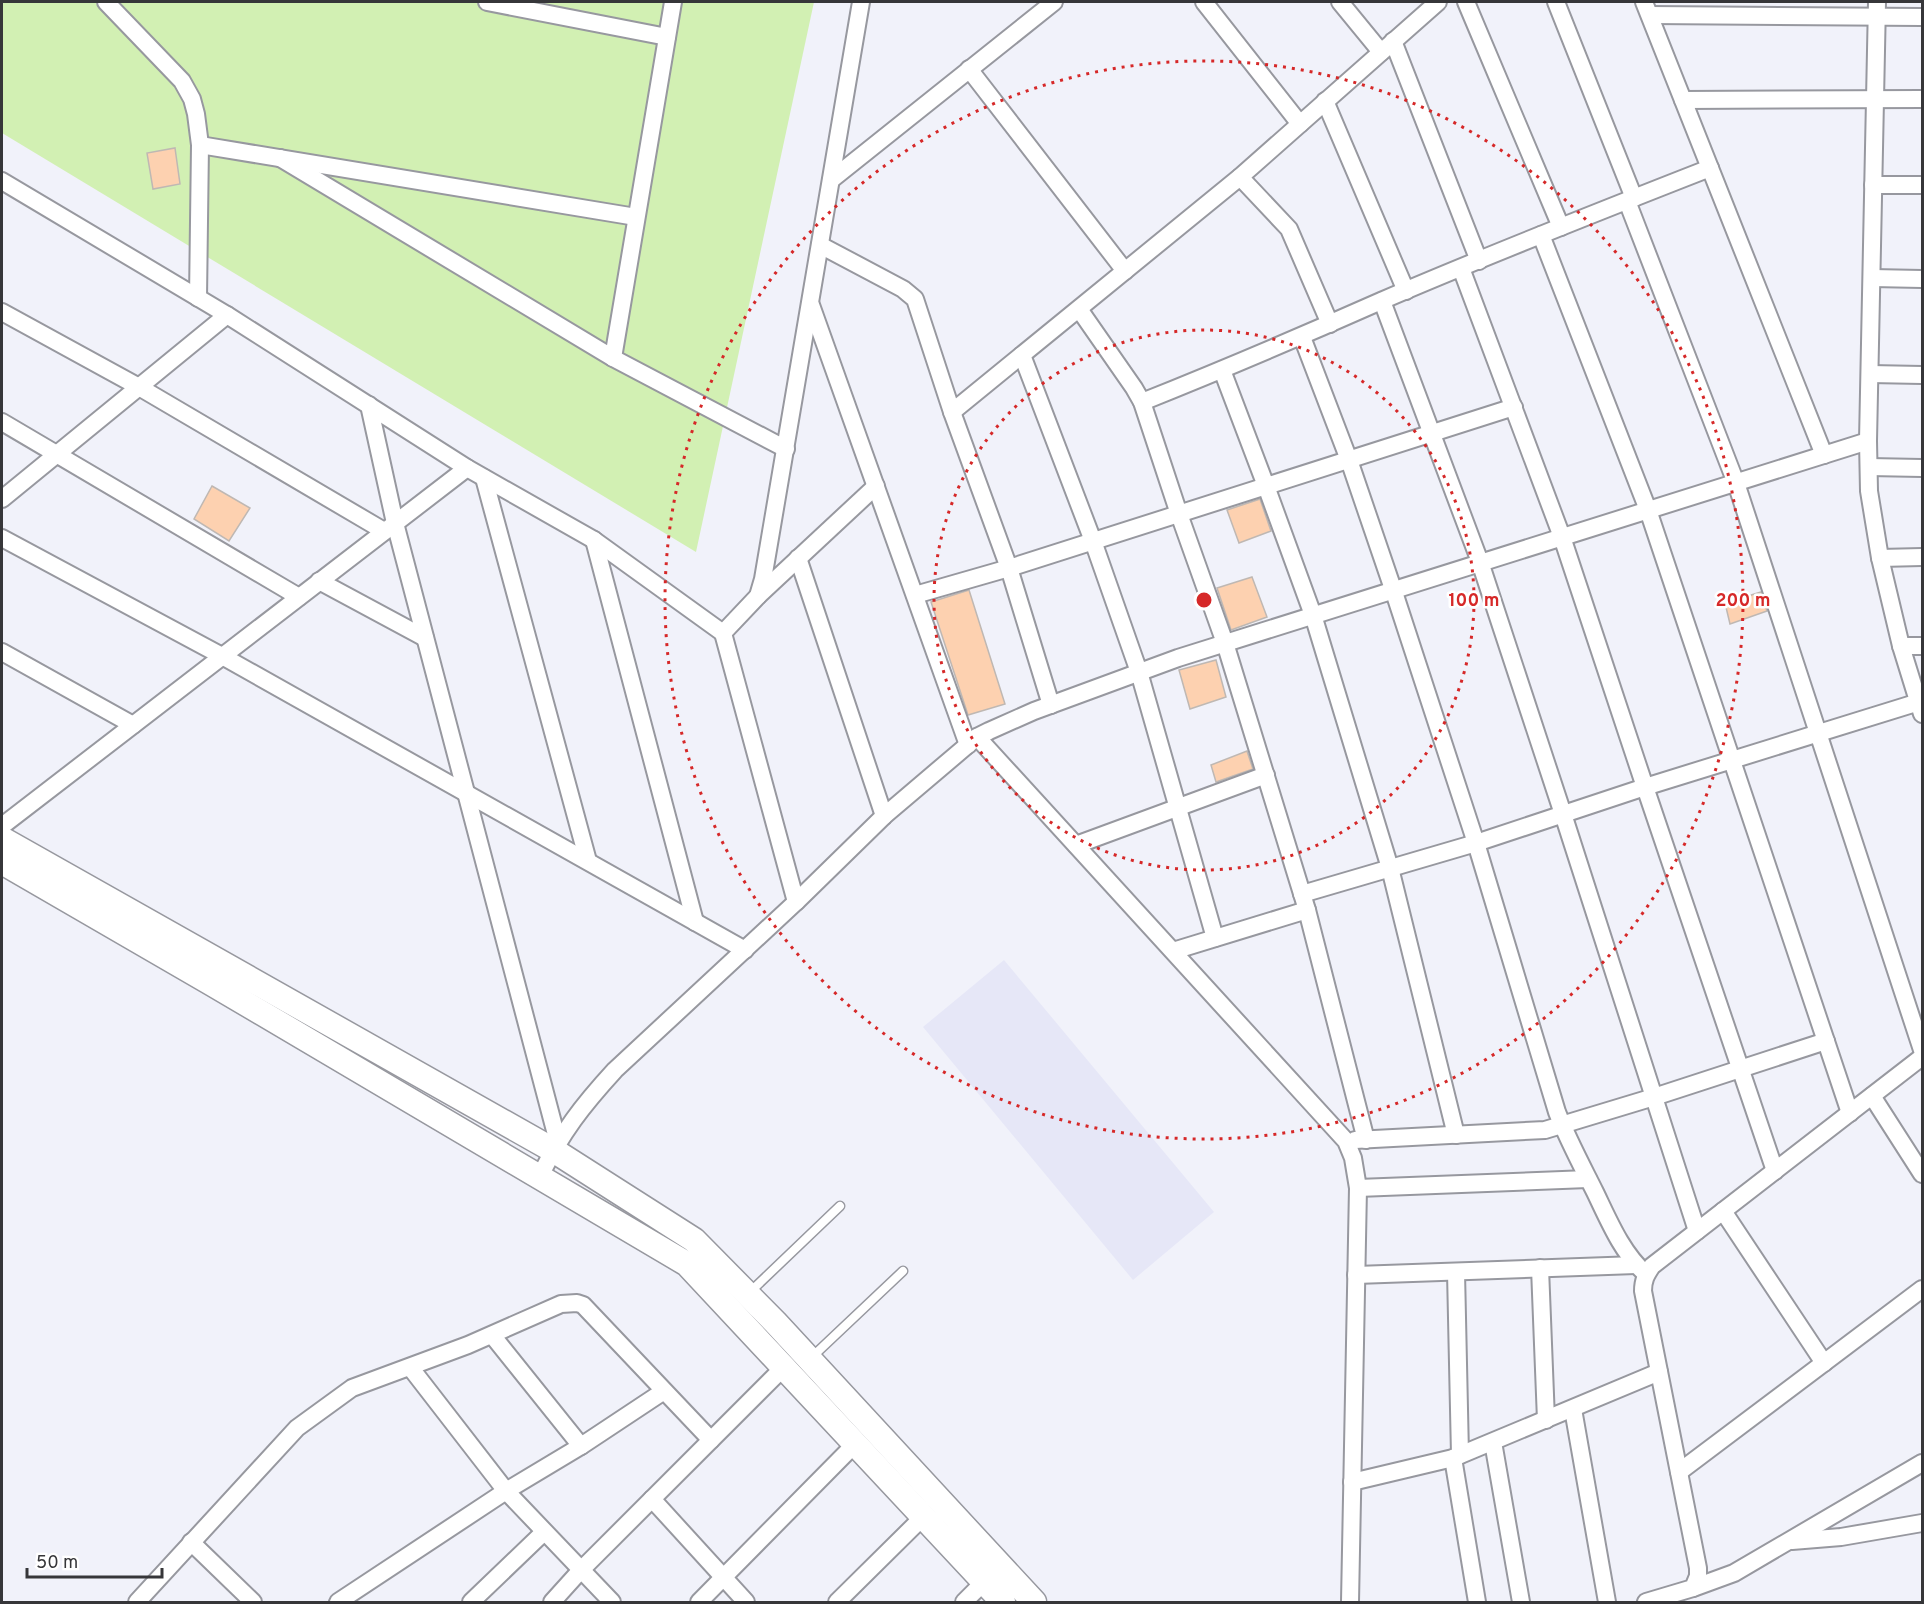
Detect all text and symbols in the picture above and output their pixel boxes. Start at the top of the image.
centre of rings [1194,590,1214,610]
text: 100 m [1448,590,1500,613]
text: 200 m [1715,590,1771,613]
scale bar [27,1541,162,1579]
text: 50 m [36,1552,78,1575]

